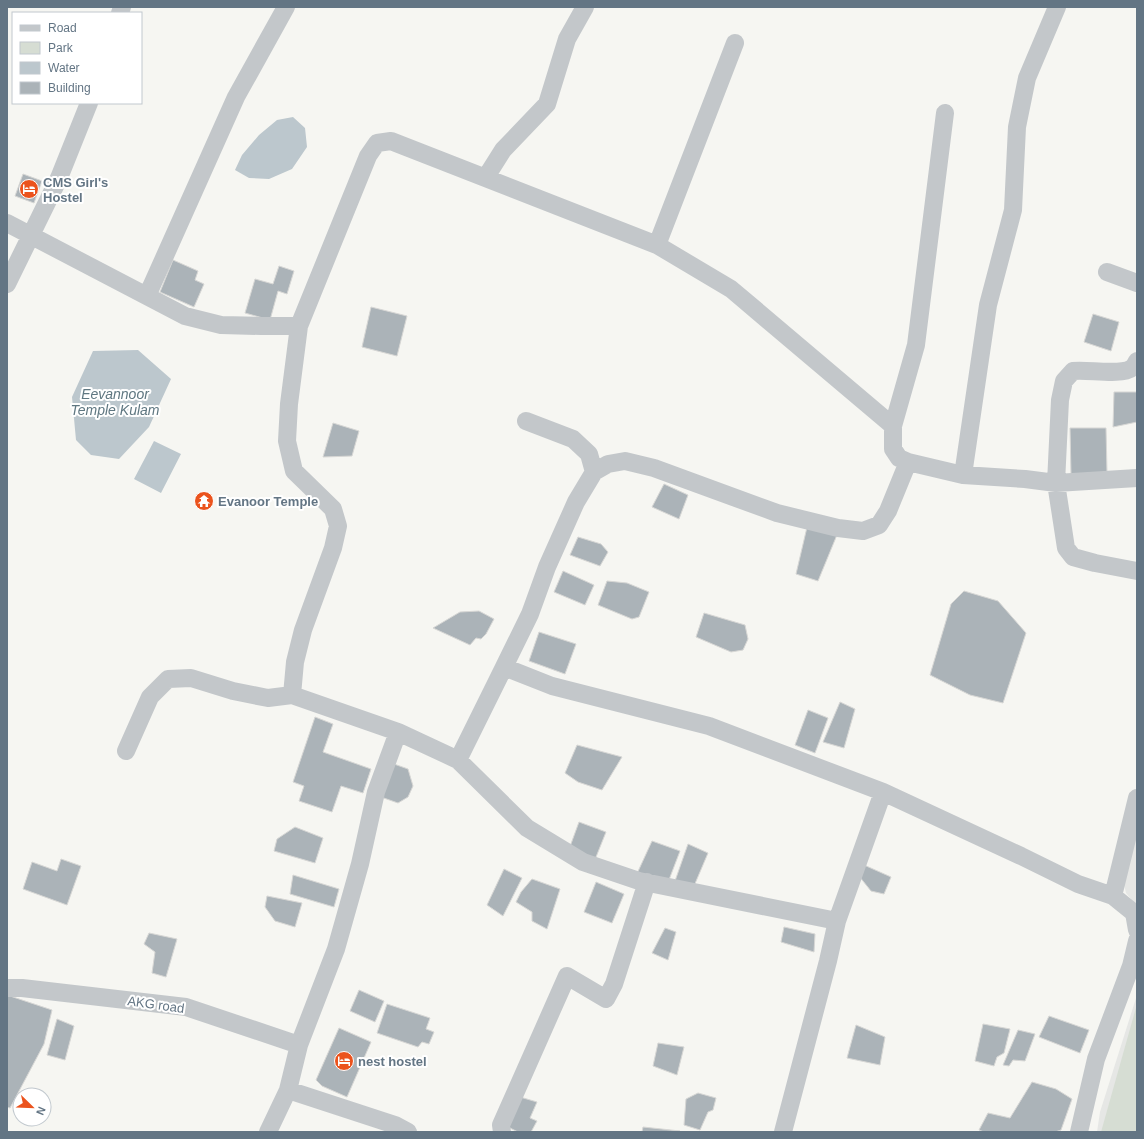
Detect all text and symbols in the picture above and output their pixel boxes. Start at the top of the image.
legend [12,12,142,104]
text: Road [48,21,77,35]
text: Park [48,41,74,55]
text: Water [48,61,80,75]
text: Building [48,81,91,95]
place label: CMS Girl's Hostel [43,175,108,205]
hotel icon: CMS Girl's Hostel [18,178,40,200]
water label: Eevannoor Temple Kulam [71,386,160,418]
temple icon: Evanoor Temple [193,490,215,512]
place label: Evanoor Temple [218,494,318,509]
street label: AKG road [127,993,185,1016]
hotel icon: nest hostel [333,1050,355,1072]
place label: nest hostel [358,1054,427,1069]
north arrow [12,1087,52,1127]
text: N [34,1105,48,1117]

